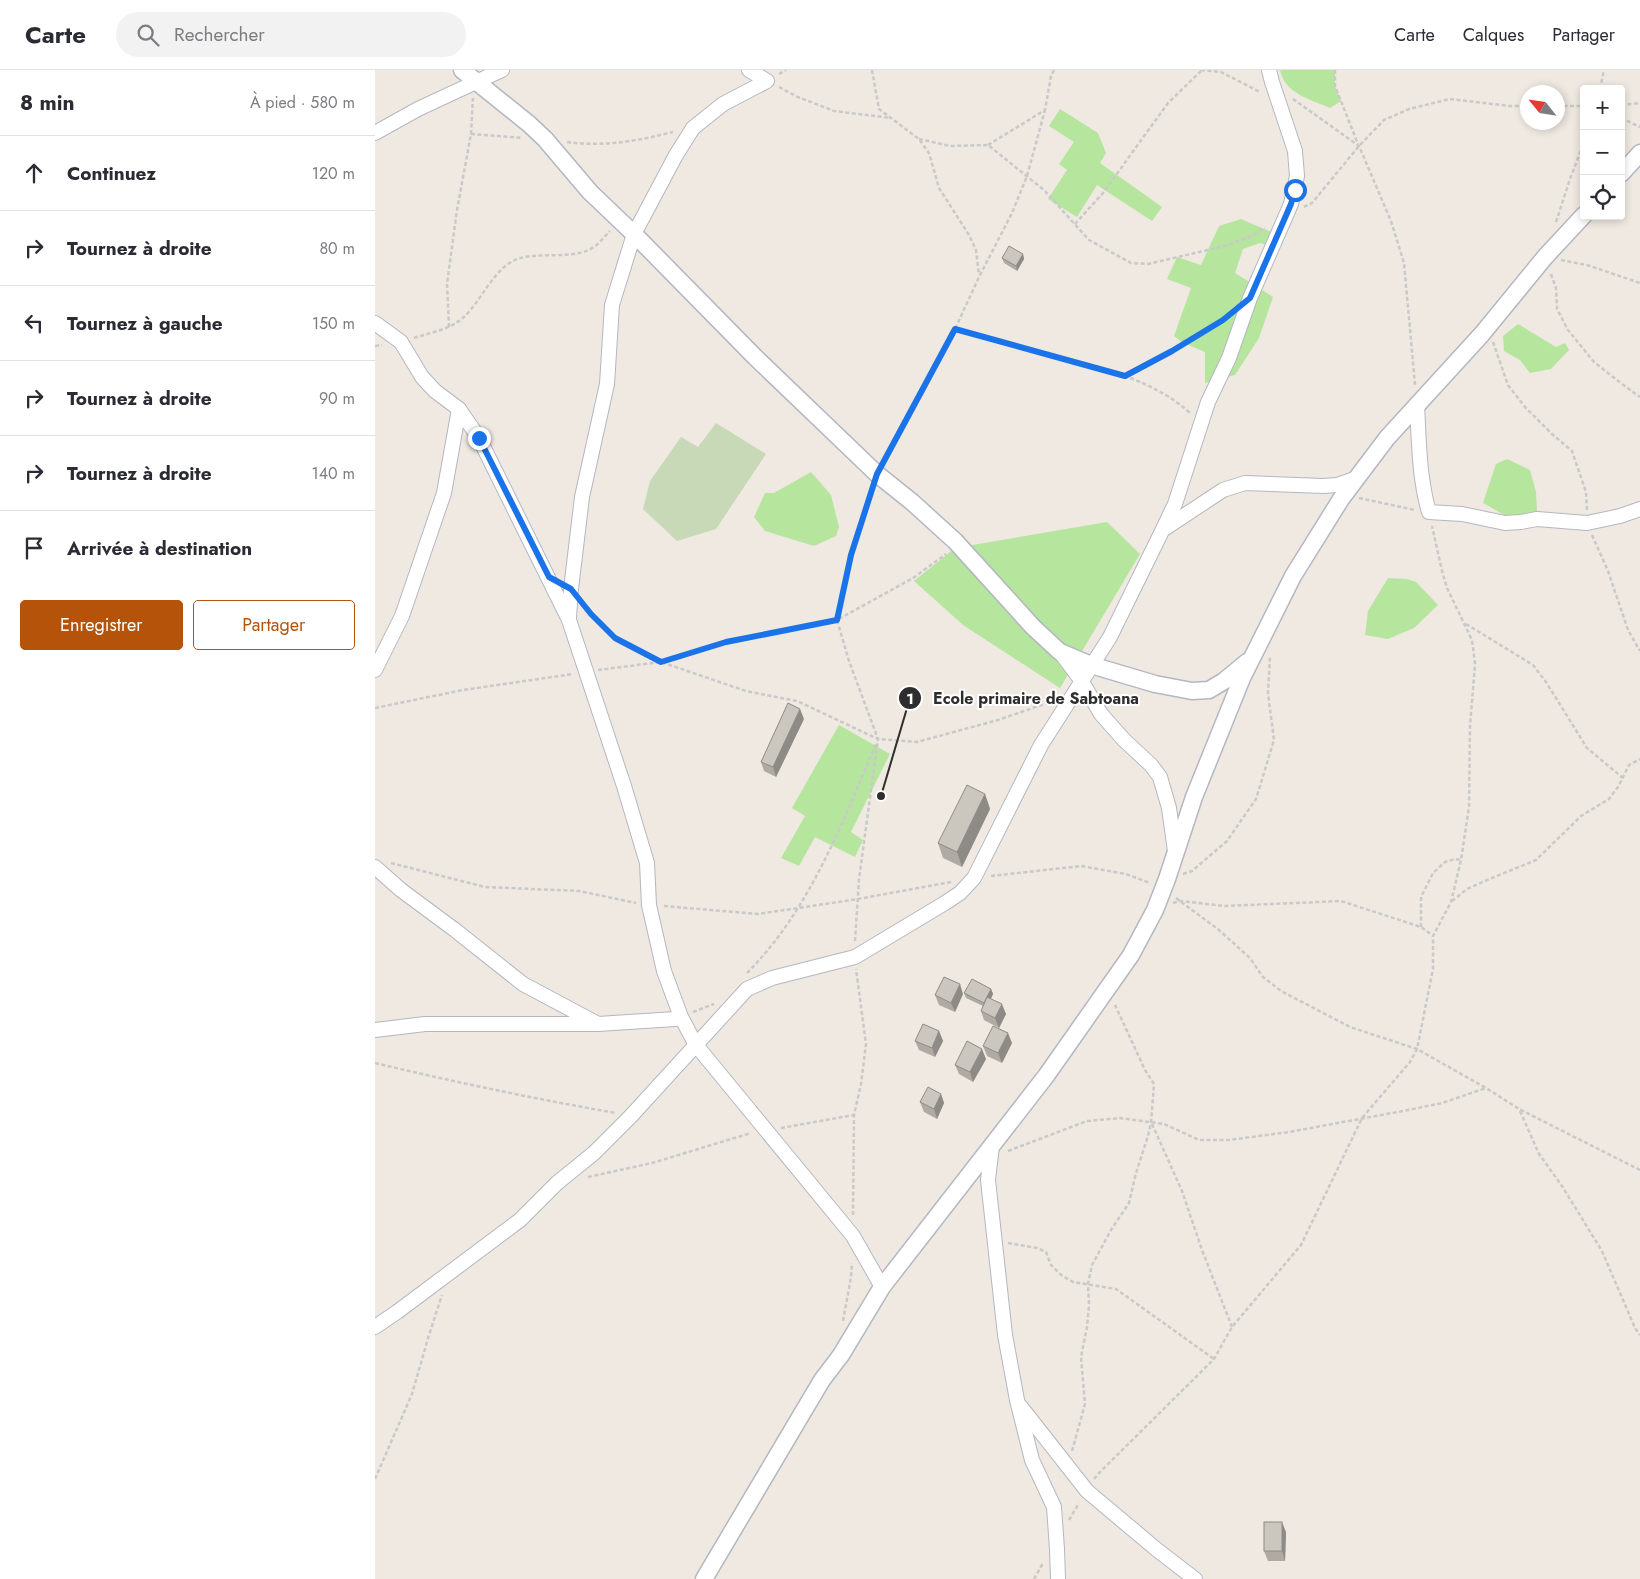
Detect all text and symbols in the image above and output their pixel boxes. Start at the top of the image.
search box [116,12,466,57]
text: Carte [25,17,86,52]
icon: search [134,21,162,49]
text: Rechercher [174,21,265,48]
text: Carte [1394,22,1435,48]
text: Calques [1463,22,1524,48]
text: Partager [1552,22,1615,48]
north arrow [1520,85,1565,130]
map controls [1580,85,1625,220]
button: + [1580,85,1625,130]
text: 8 min [20,88,75,118]
text: À pied · 580 m [250,91,355,114]
button: − [1580,130,1625,175]
icon: ahead [20,159,48,187]
text: Continuez [67,160,156,187]
text: 120 m [312,162,355,185]
button: locate [1580,175,1625,220]
route start [1284,179,1307,202]
icon: right [20,234,48,262]
text: Tournez à droite [67,235,212,262]
text: 80 m [319,237,355,260]
icon: left [20,309,48,337]
text: Tournez à gauche [67,310,223,337]
text: 150 m [312,312,355,335]
icon: right [20,384,48,412]
text: Tournez à droite [67,385,212,412]
text: 90 m [319,387,355,410]
route end [468,427,491,450]
icon: right [20,459,48,487]
text: Tournez à droite [67,460,212,487]
text: 140 m [312,462,355,485]
icon: arrive [20,534,48,562]
text: Arrivée à destination [67,535,252,562]
button: Enregistrer [20,600,183,650]
button: Partager [193,600,355,650]
callout: Ecole primaire de Sabtoana [898,683,1149,714]
text: Ecole primaire de Sabtoana [933,687,1139,710]
text: 1 [906,688,914,710]

